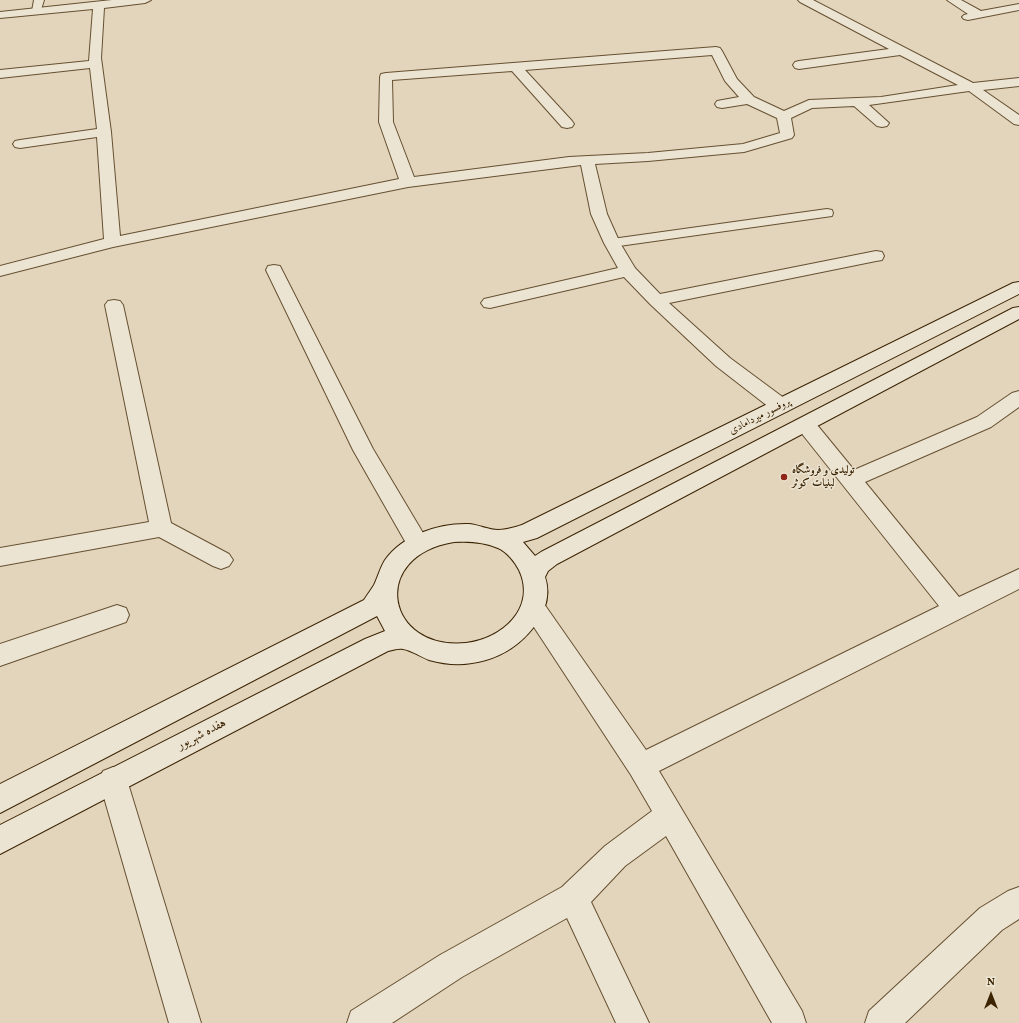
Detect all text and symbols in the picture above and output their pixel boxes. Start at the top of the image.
street label: پروفسور میردامادی [727,396,793,438]
place label: تولیدی و فروشگاه لبنیات کوثر [792,464,854,490]
marker: تولیدی و فروشگاه لبنیات کوثر [779,472,789,482]
street label: هفده شهریور [175,716,229,754]
north arrow [971,975,1011,1015]
text: N [987,975,995,990]

